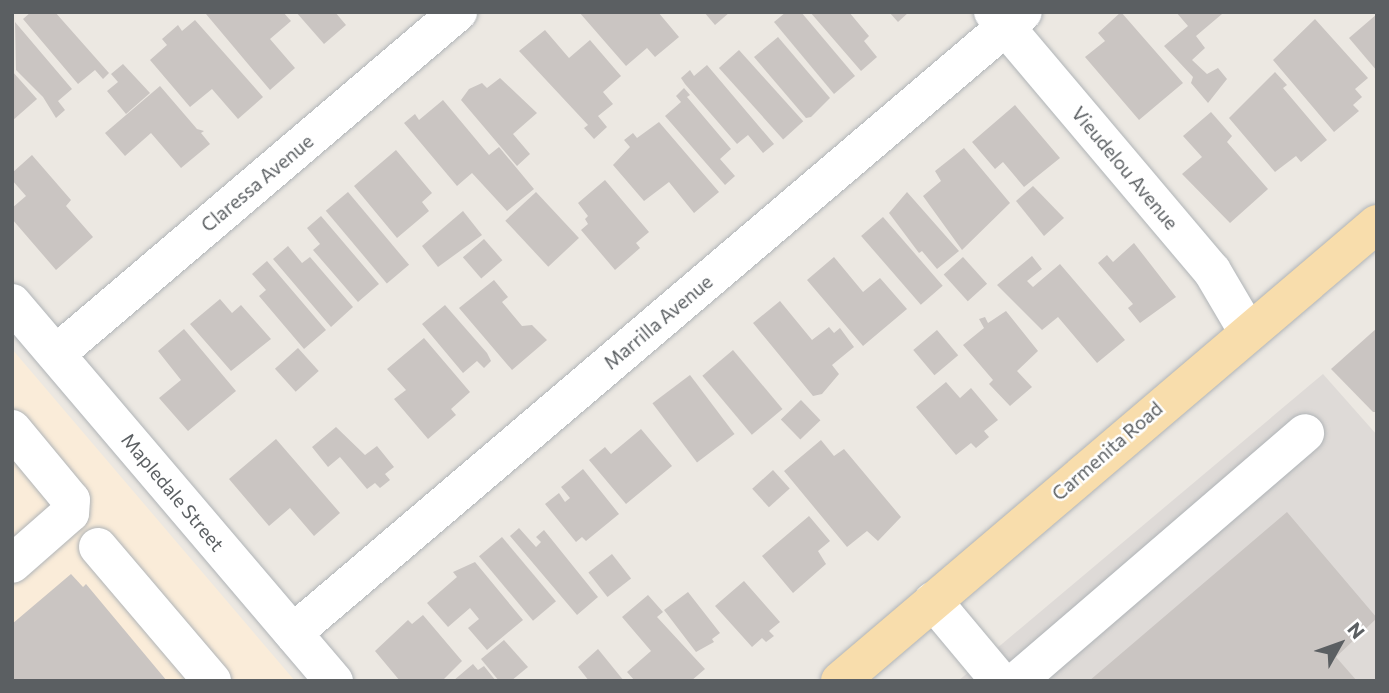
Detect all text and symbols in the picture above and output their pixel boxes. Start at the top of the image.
street label: Vieudelou Avenue [1067,102,1183,234]
street label: Claressa Avenue [196,130,318,236]
street label: Marrilla Avenue [599,270,717,374]
street label: Carmenita Road [1047,397,1167,505]
street label: Mapledale Street [117,428,229,556]
north arrow [1305,609,1375,679]
text: N [1343,617,1370,643]

